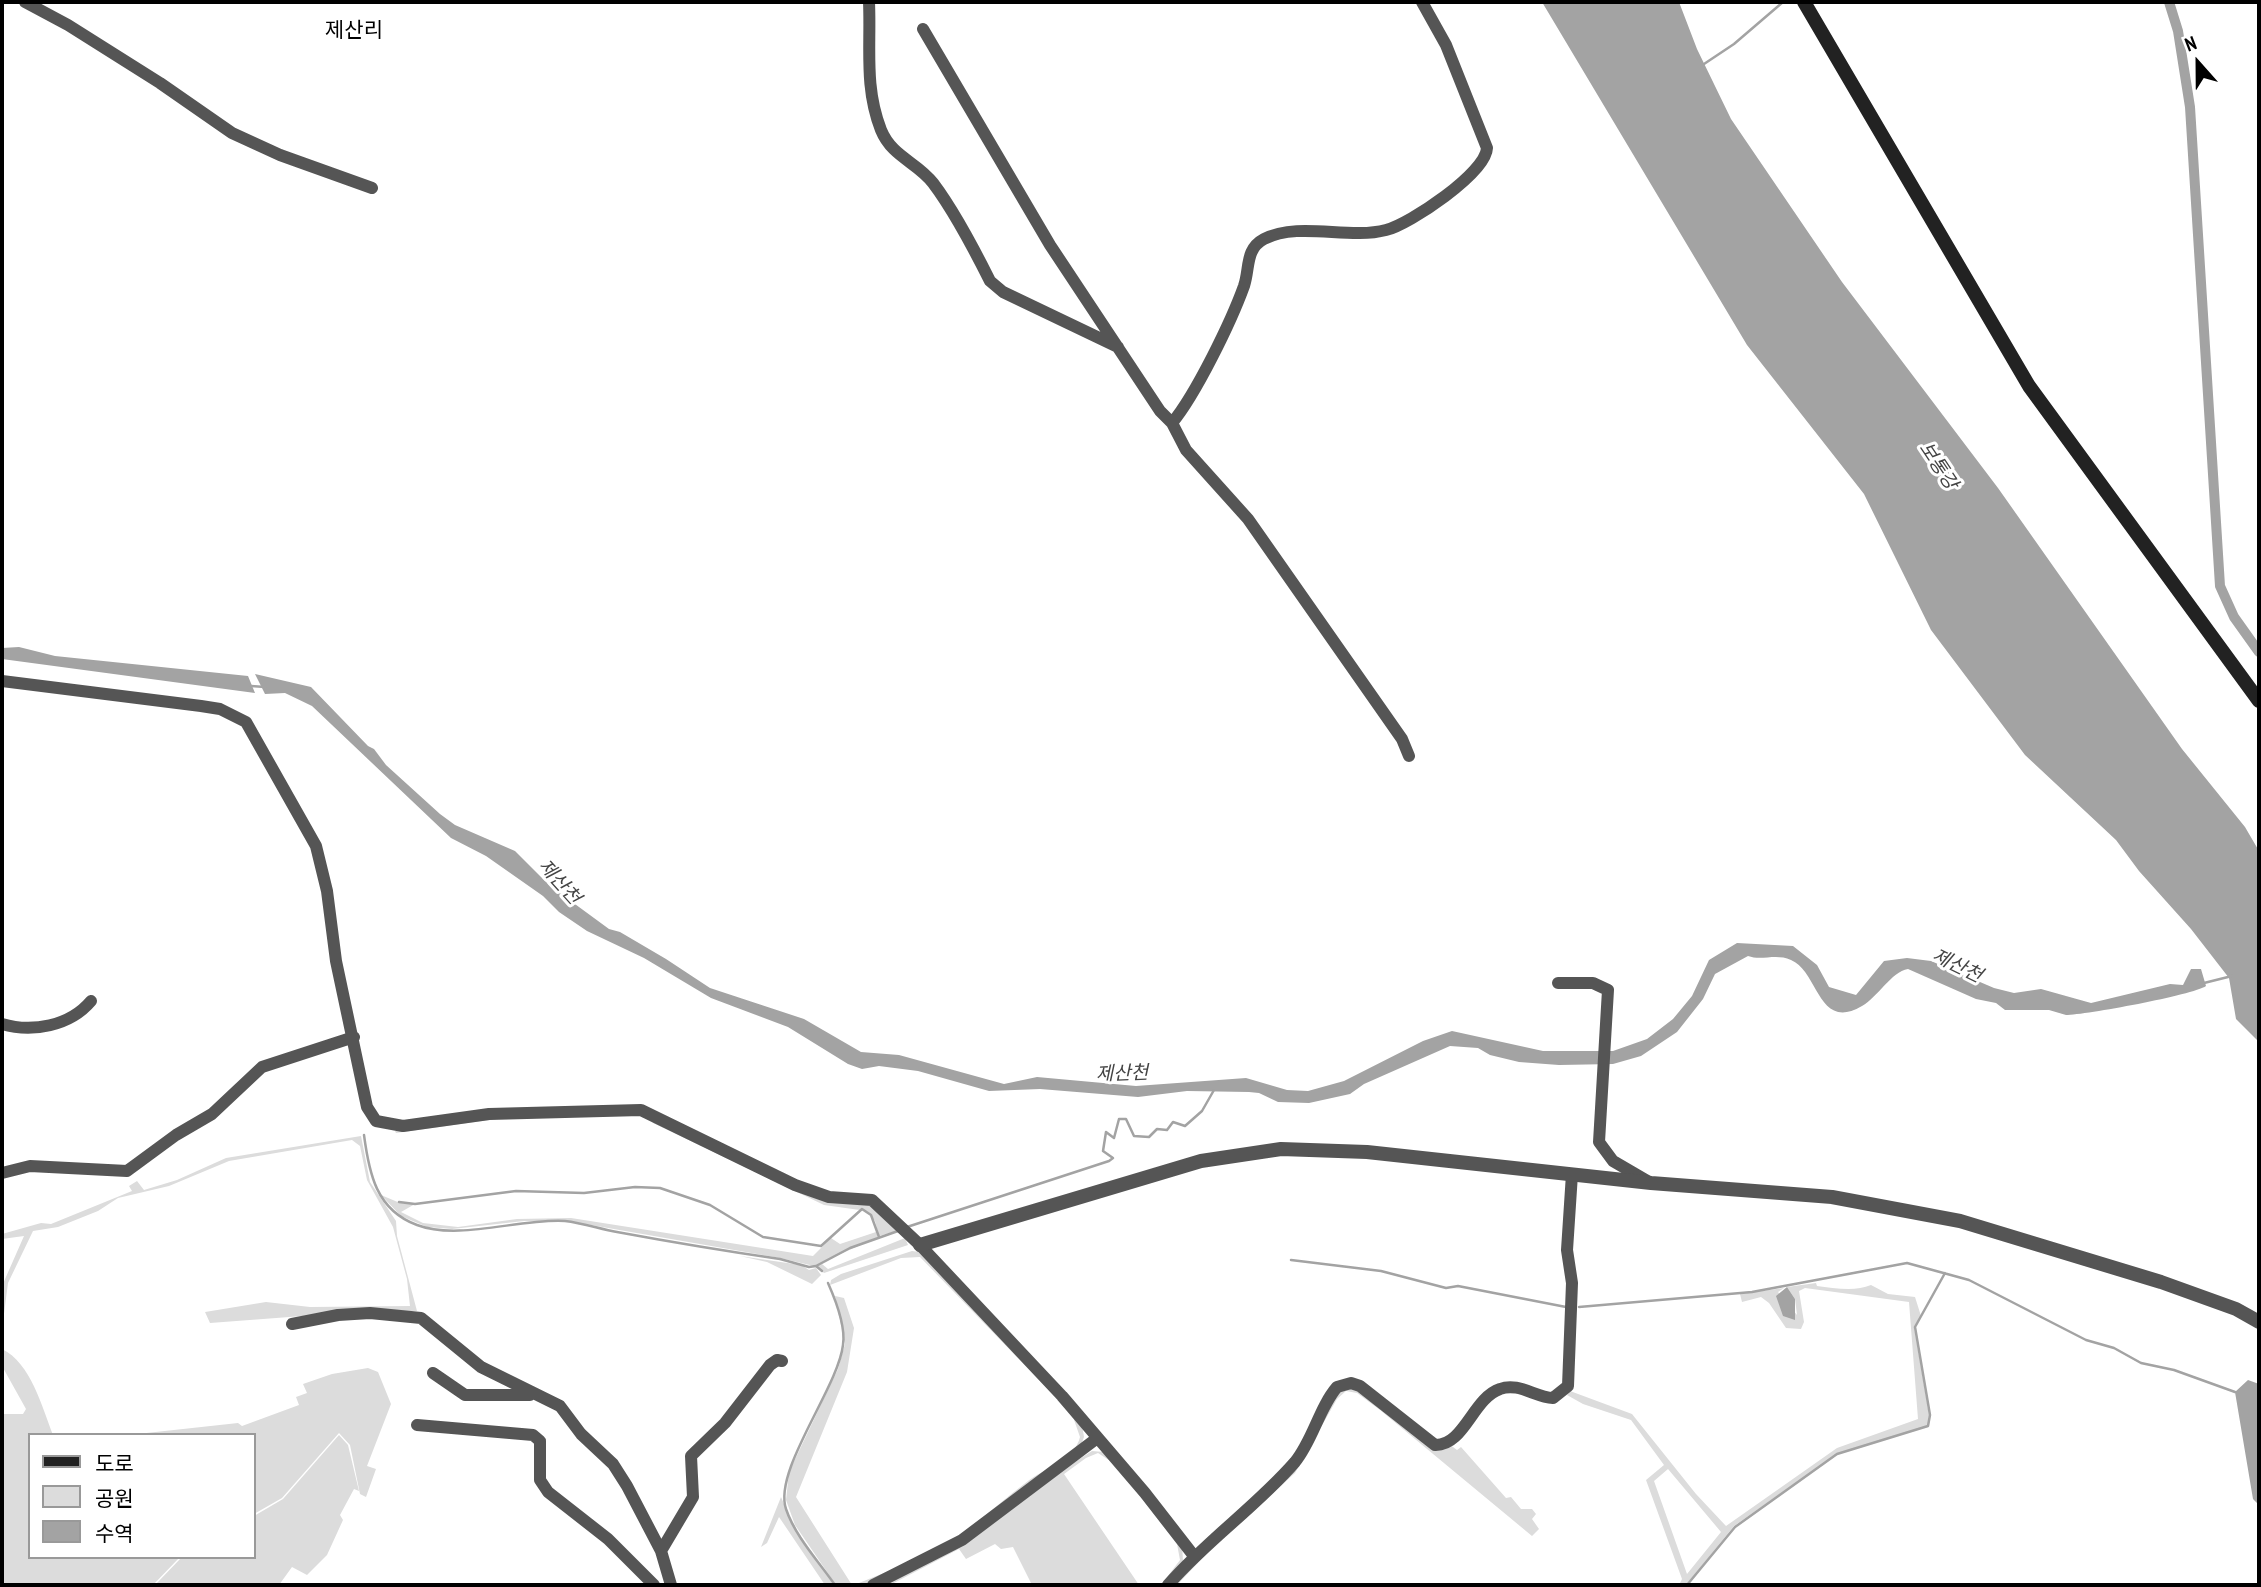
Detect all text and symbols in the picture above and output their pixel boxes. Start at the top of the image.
district label: 제산리 [325,18,383,44]
north arrow [2163,28,2233,98]
text: N [2181,30,2200,56]
water label: 보통강 [1914,438,1962,494]
water label: 제산천 [533,855,585,909]
water label: 제산천 [1928,944,1986,988]
water label: 제산천 [1095,1062,1149,1086]
legend [28,1433,256,1559]
text: 도로 [95,1450,134,1477]
text: 공원 [95,1485,134,1512]
text: 수역 [95,1520,134,1547]

